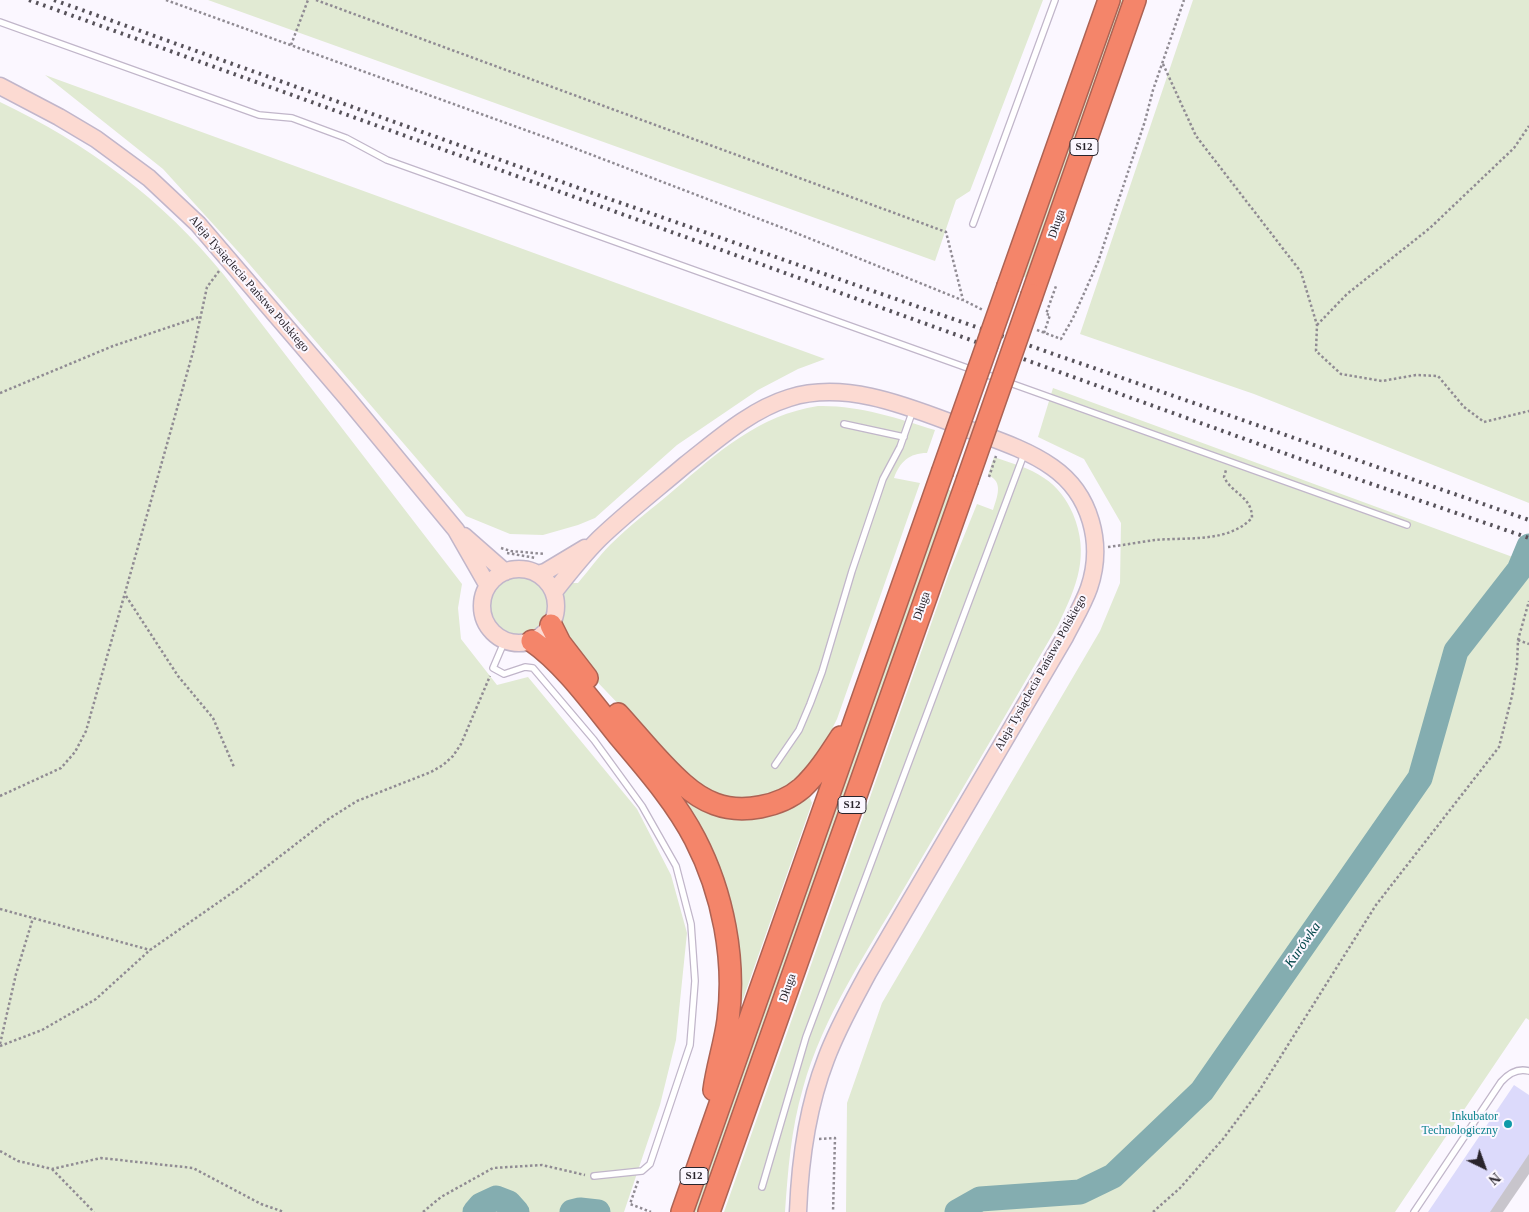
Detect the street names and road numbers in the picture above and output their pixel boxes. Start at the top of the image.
road number: S12 [1070,138,1098,156]
street label: Długa [1045,208,1069,240]
street label: Aleja Tysiąclecia Państwa Polskiego [186,213,312,355]
street label: Długa [910,590,934,622]
street label: Aleja Tysiąclecia Państwa Polskiego [992,592,1090,754]
road number: S12 [838,796,866,814]
street label: Długa [776,972,800,1004]
road number: S12 [680,1168,708,1184]

